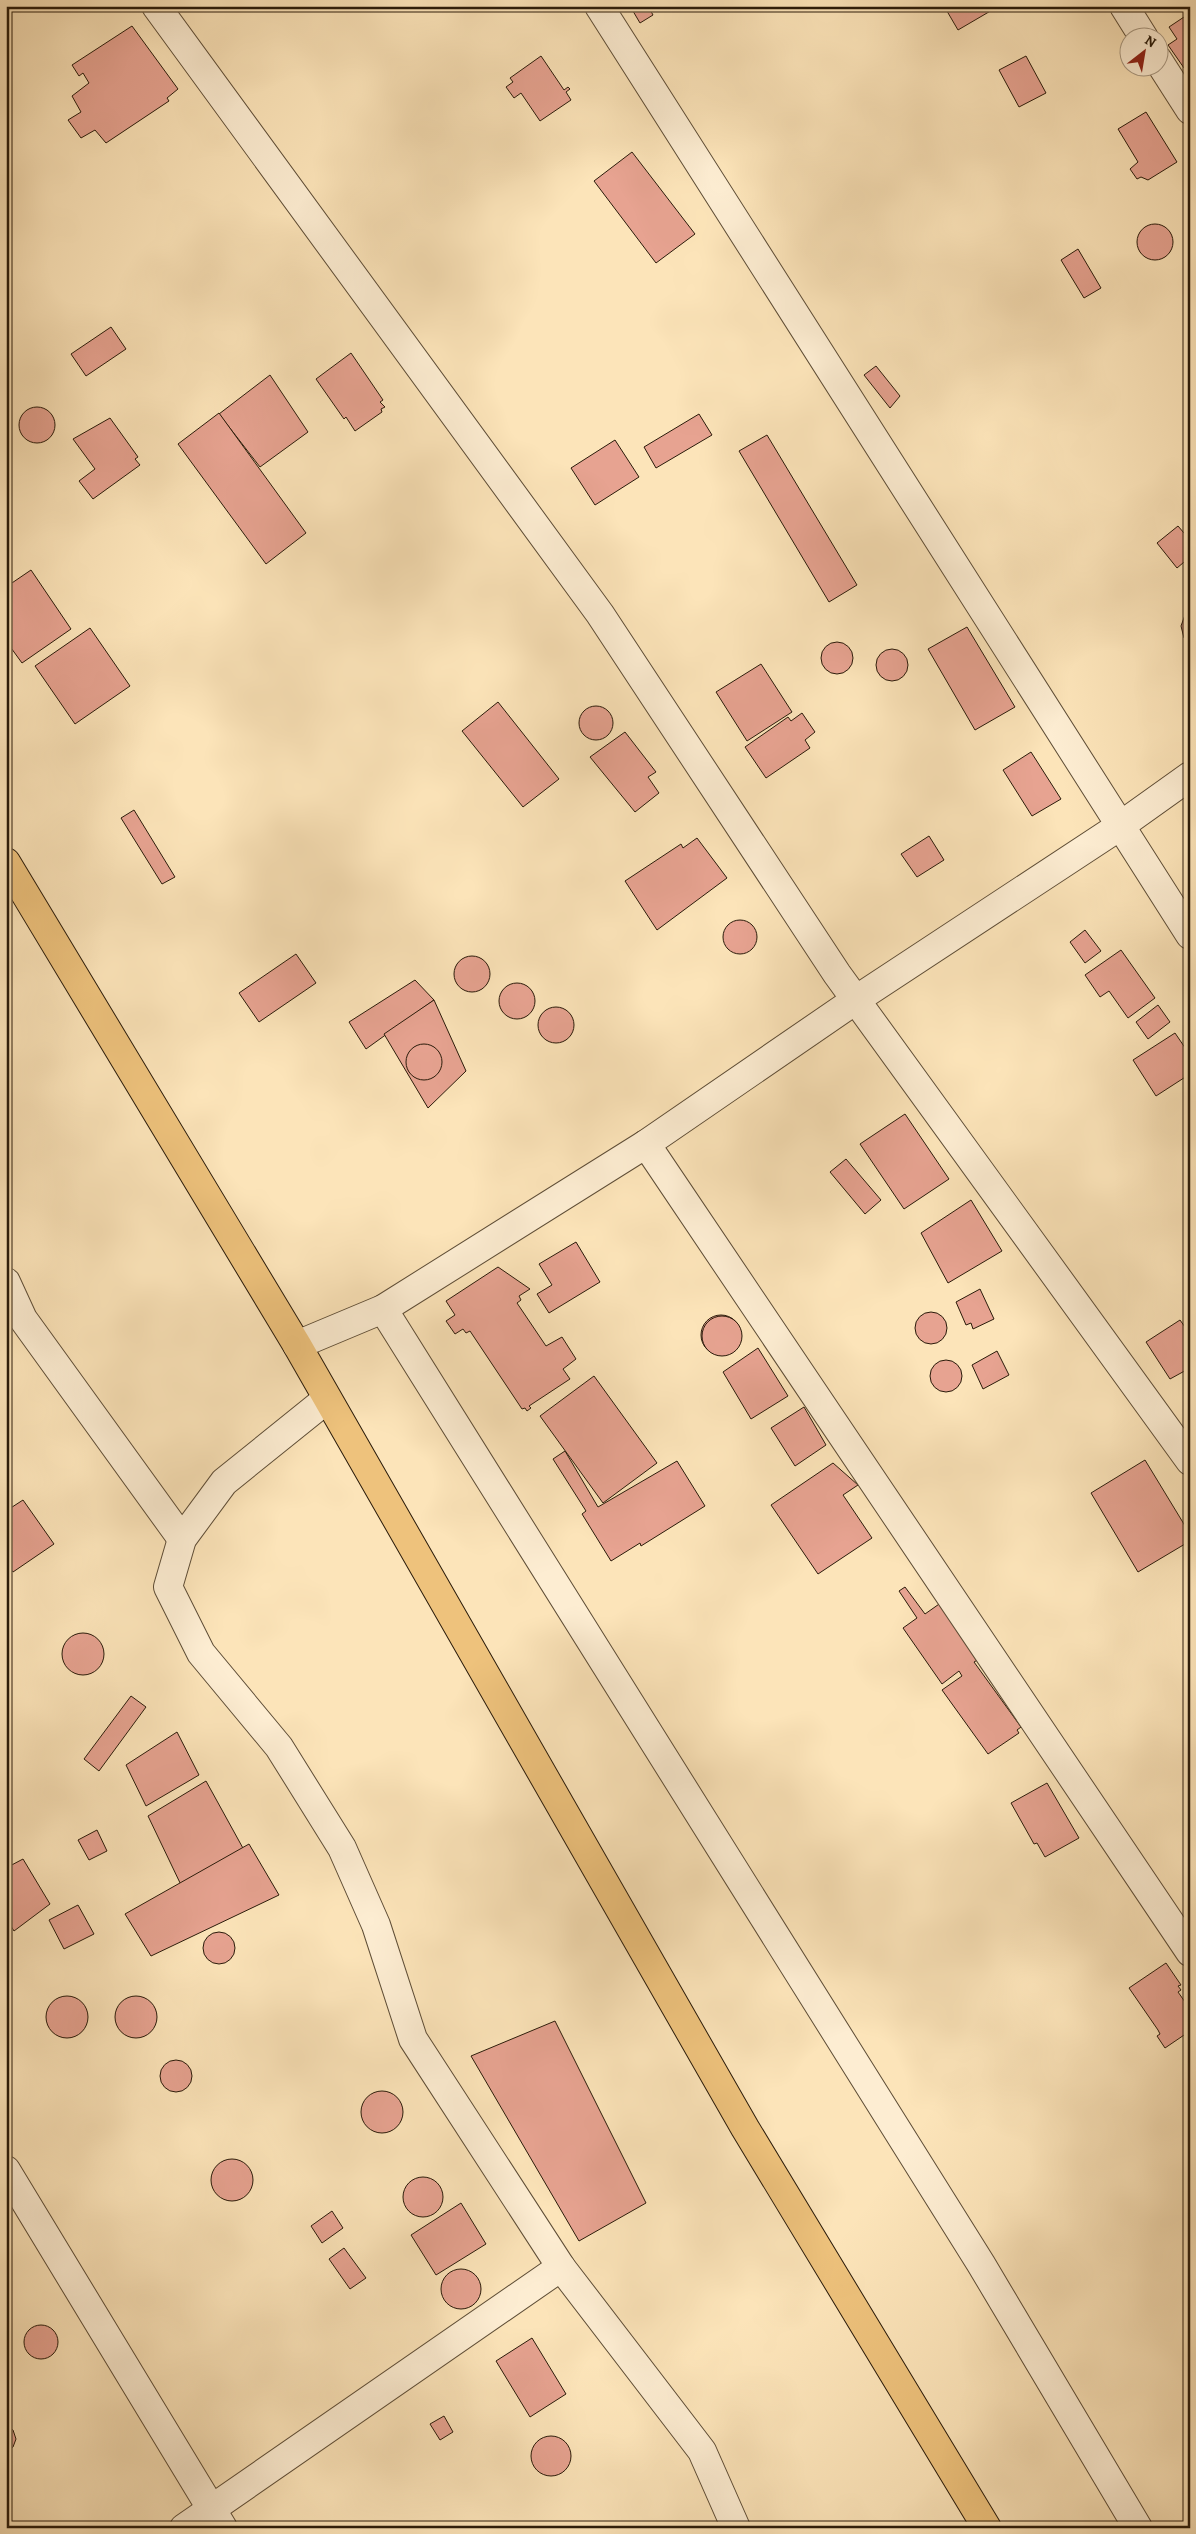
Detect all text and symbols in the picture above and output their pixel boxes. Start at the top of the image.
north arrow [1118,28,1168,78]
text: N [1141,31,1160,52]

